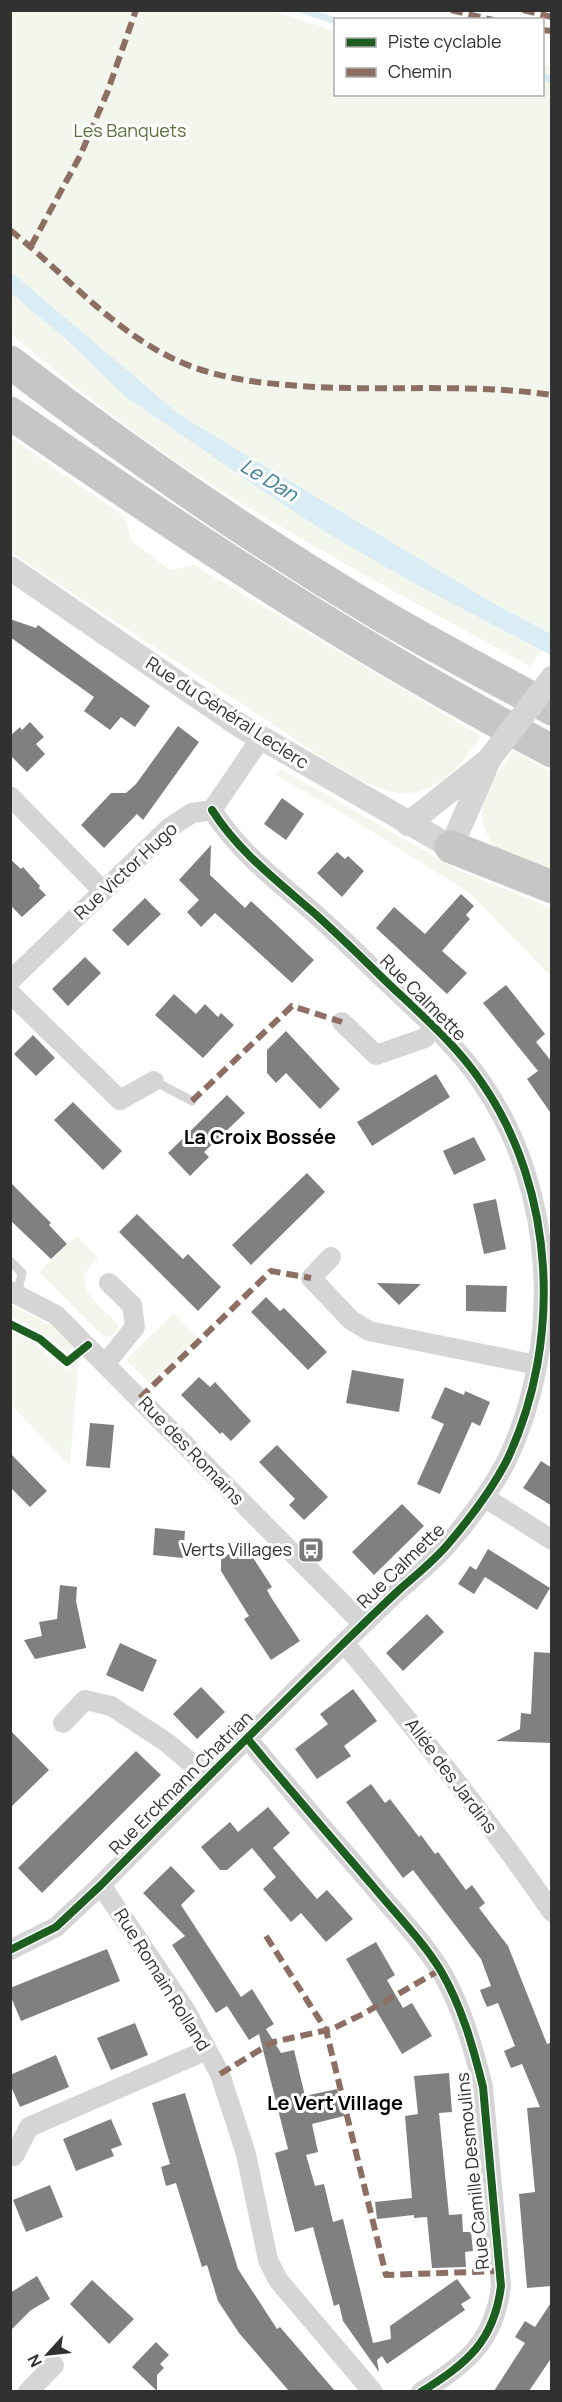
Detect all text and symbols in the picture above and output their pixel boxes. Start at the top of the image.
legend [334,18,544,96]
text: Piste cyclable [388,29,502,53]
text: Chemin [388,59,452,83]
park label: Les Banquets [73,118,187,142]
water label: Le Dan [236,452,304,508]
street label: Rue du Général Leclerc [141,650,314,774]
street label: Rue Victor Hugo [69,816,182,924]
street label: Rue Calmette [375,949,472,1046]
district label: La Croix Bossée [184,1123,336,1150]
street label: Rue des Romains [134,1391,250,1510]
street label: Rue Calmette [351,1517,449,1613]
bus stop icon: Verts Villages [296,1535,326,1565]
place label: Verts Villages [181,1537,292,1561]
street label: Rue Erckmann Chatrian [103,1705,257,1859]
street label: Allée des Jardins [401,1713,503,1838]
street label: Rue Romain Rolland [109,1904,216,2055]
street label: Rue Camille Desmoulins [450,2071,494,2271]
district label: Le Vert Village [267,2089,403,2116]
north arrow [18,2324,78,2384]
text: N [22,2351,47,2371]

